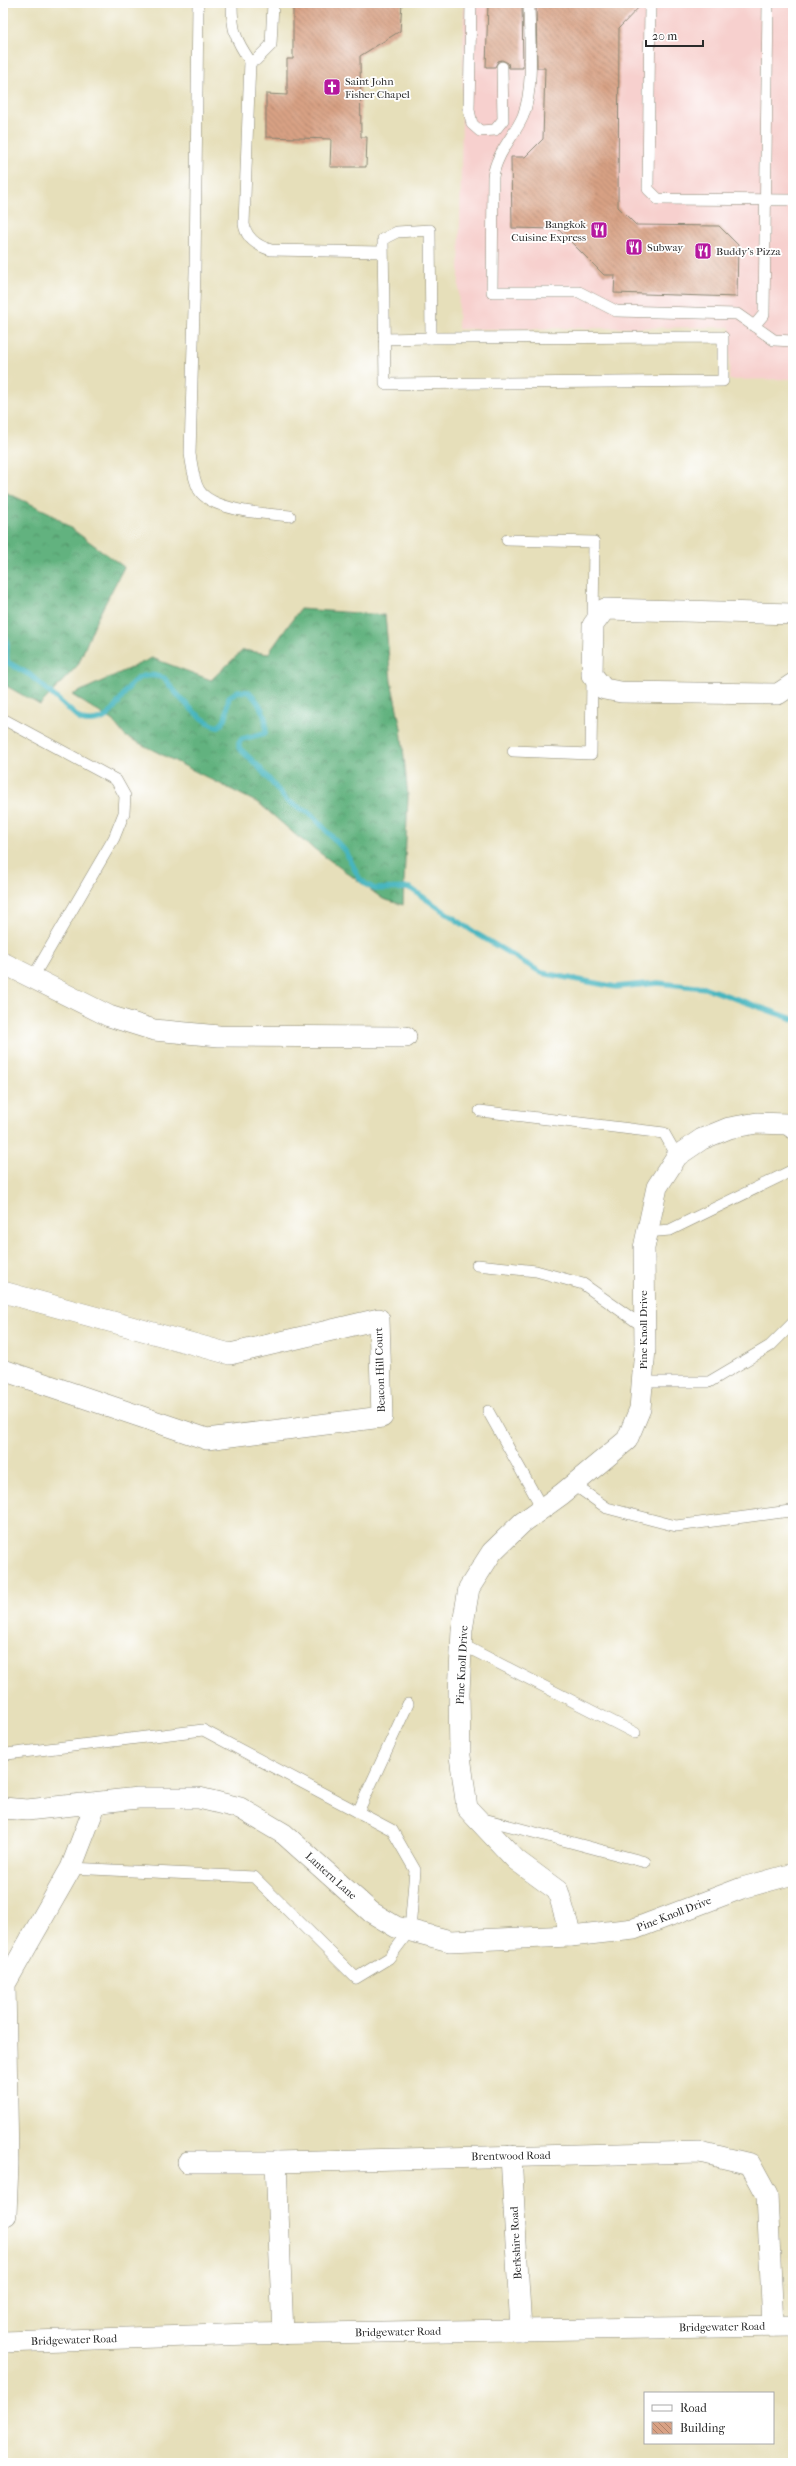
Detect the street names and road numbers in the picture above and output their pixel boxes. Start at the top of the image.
street label: Pine Knoll Drive [637,1290,650,1370]
street label: Beacon Hill Court [372,1327,388,1413]
street label: Pine Knoll Drive [453,1625,471,1705]
street label: Lantern Lane [303,1850,360,1903]
street label: Pine Knoll Drive [635,1894,714,1934]
street label: Brentwood Road [471,2149,552,2163]
street label: Berkshire Road [508,2205,524,2280]
street label: Bridgewater Road [679,2320,766,2334]
street label: Bridgewater Road [355,2325,442,2339]
street label: Bridgewater Road [31,2332,118,2348]

